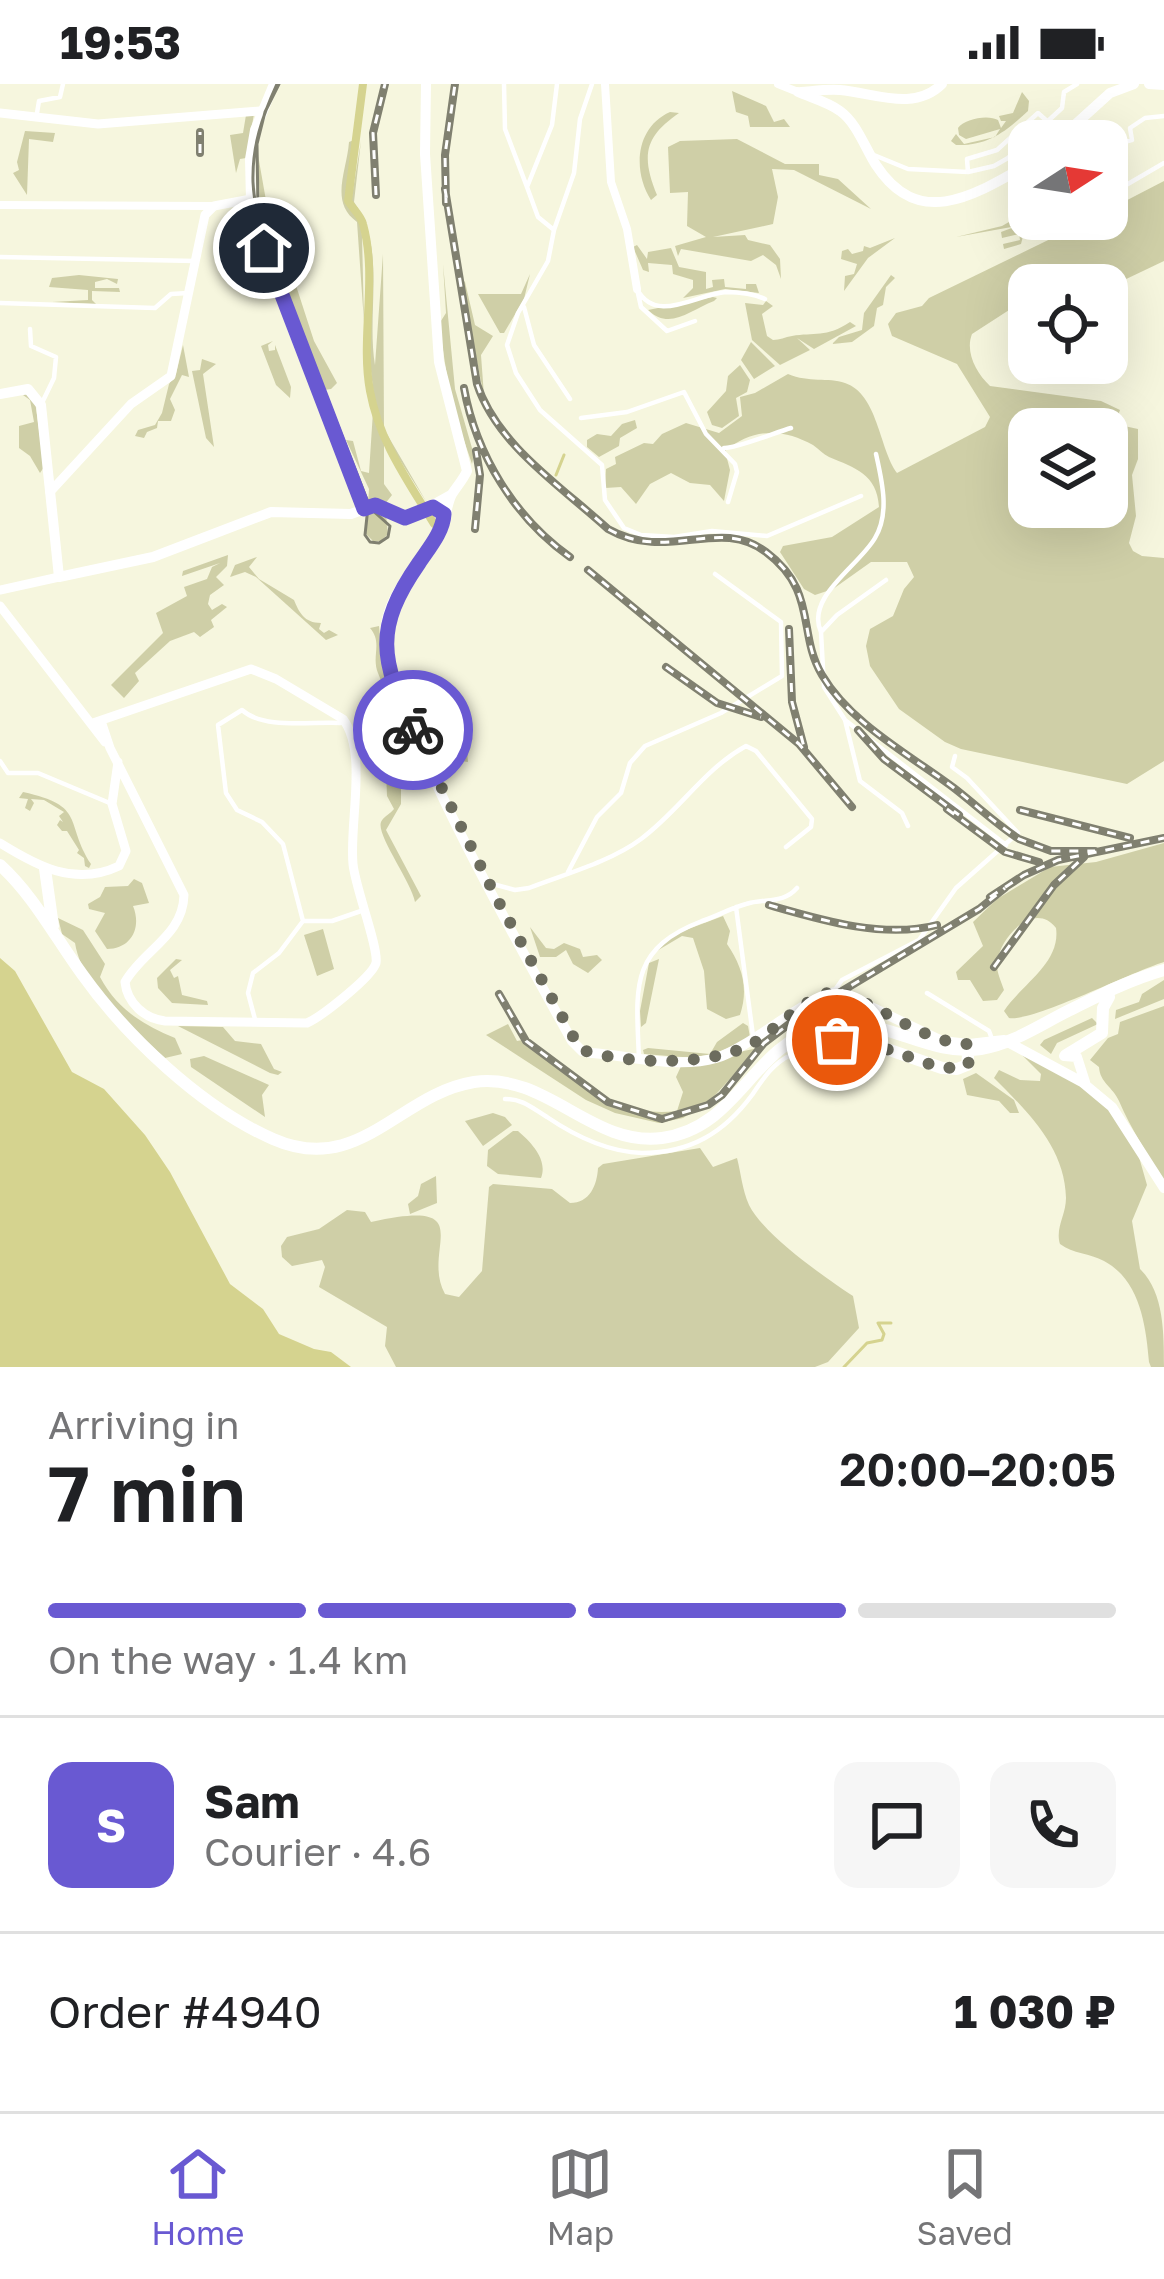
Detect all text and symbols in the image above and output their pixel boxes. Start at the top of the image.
text: 19:53 [60,15,181,69]
north arrow [1008,120,1128,240]
map controls [1008,120,1128,528]
pin [213,197,315,299]
icon: home [231,215,297,281]
button: locate [1008,264,1128,384]
button: layers [1008,408,1128,528]
courier [353,670,473,790]
icon: bike [380,697,446,763]
pin [786,989,888,1091]
icon: bag [804,1007,870,1073]
text: Arriving in [48,1401,239,1448]
text: 20:00–20:05 [840,1442,1116,1496]
text: 7 min [48,1446,246,1539]
text: On the way · 1.4 km [48,1636,408,1683]
button: chat [834,1762,960,1888]
button: phone [990,1762,1116,1888]
text: Sam [204,1774,300,1828]
text: S [96,1798,126,1852]
text: Courier · 4.6 [204,1828,431,1875]
text: Order #4940 [48,1984,322,2038]
text: 1 030 ₽ [954,1984,1116,2038]
tab: Home [151,2141,244,2252]
tab: Map [547,2141,614,2252]
tab: Saved [916,2141,1013,2252]

